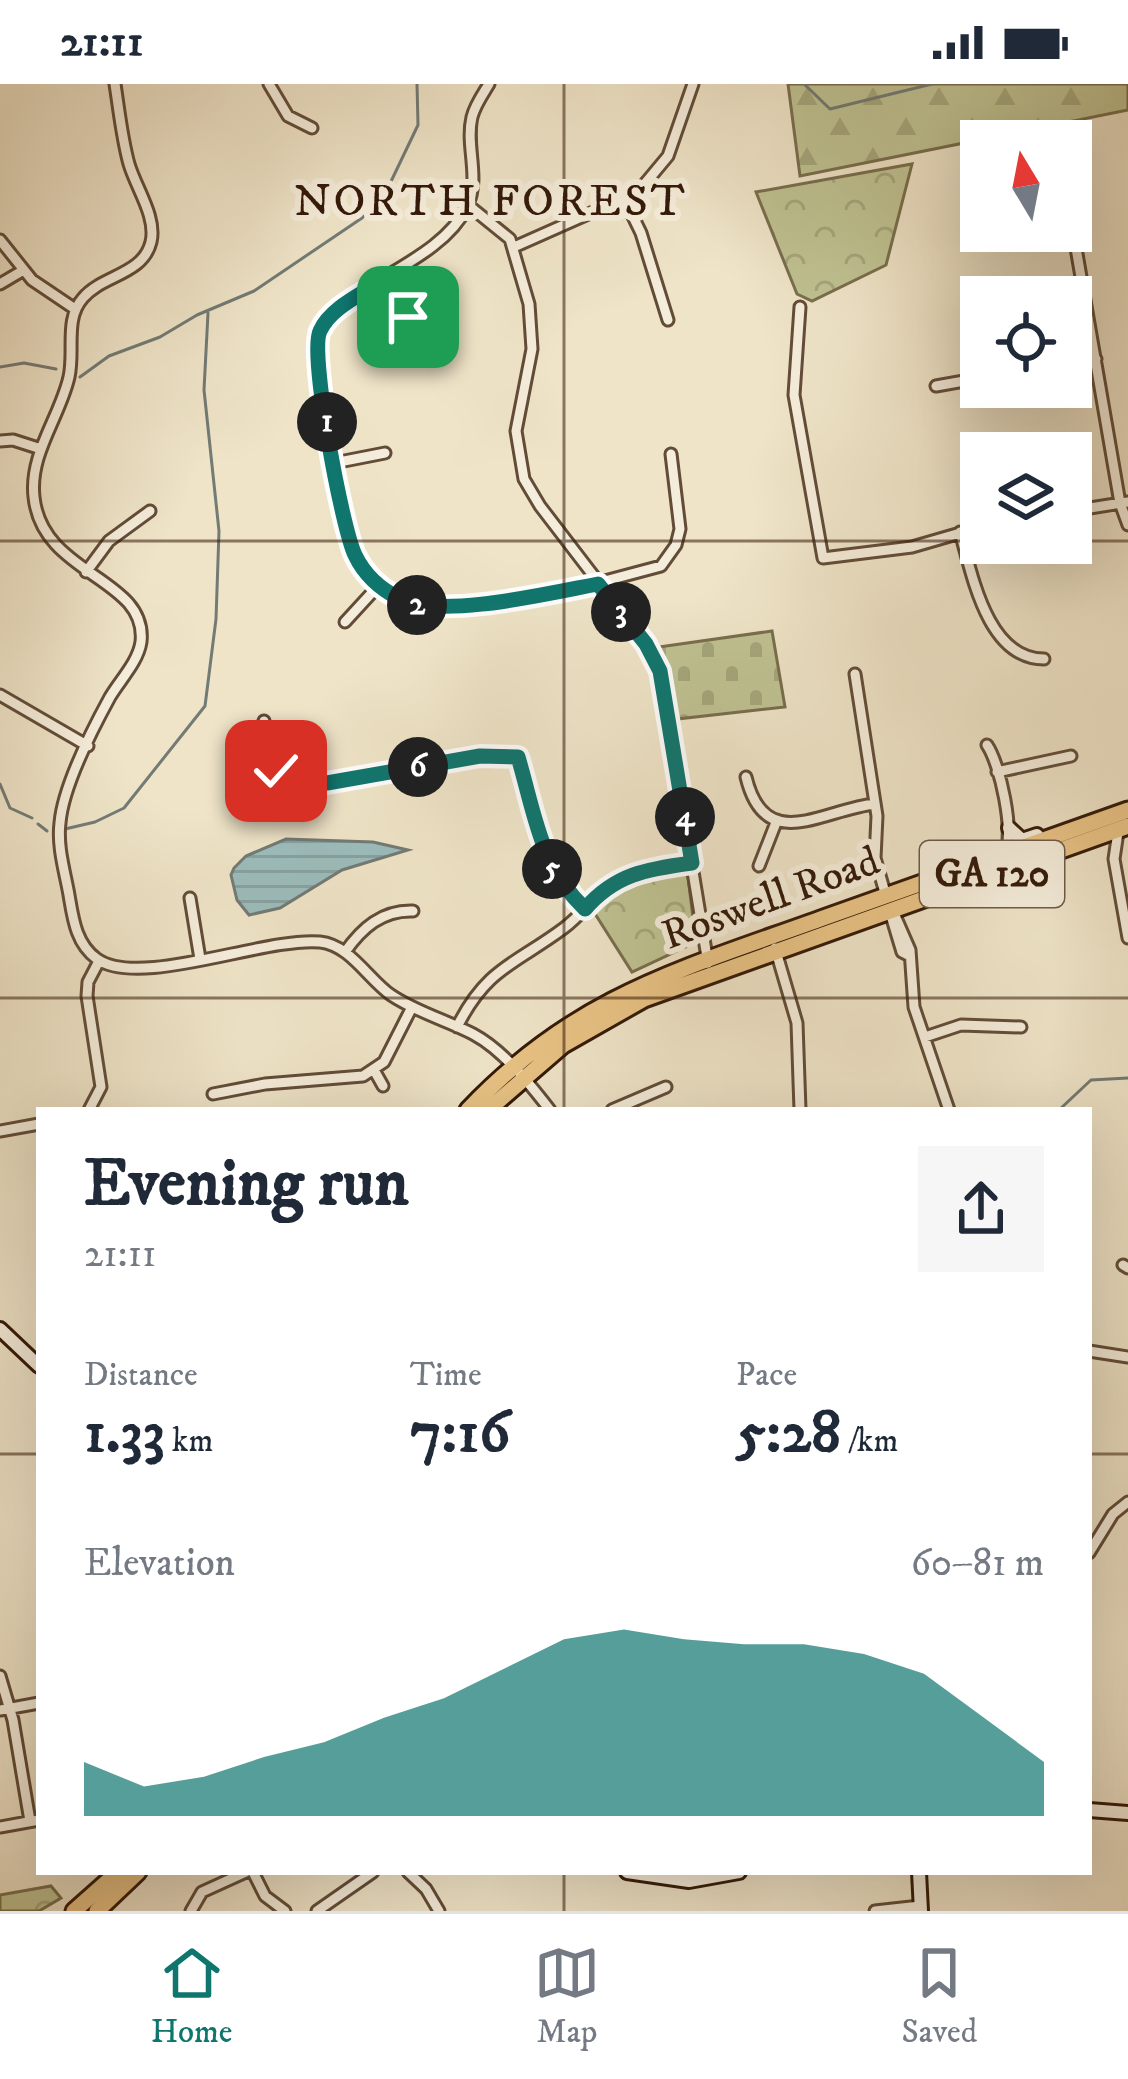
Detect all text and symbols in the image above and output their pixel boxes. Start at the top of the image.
text: 21:11 [60,14,143,70]
north arrow [960,120,1092,252]
map controls [960,120,1092,564]
district label: NORTH FOREST [294,174,688,230]
pin [357,266,459,368]
button: locate [960,276,1092,408]
icon: arrive [375,284,441,350]
pin: 1 [297,392,357,452]
text: 1 [321,401,333,442]
button: layers [960,432,1092,564]
pin: 2 [387,575,447,635]
pin: 3 [591,582,651,642]
text: 2 [409,584,425,625]
text: 3 [615,591,627,632]
pin [225,720,327,822]
pin: 6 [388,737,448,797]
icon: check [243,738,309,804]
text: 6 [409,746,427,787]
pin: 4 [655,787,715,847]
text: 4 [676,796,695,837]
street label: Roswell Road [655,836,887,962]
pin: 5 [522,839,582,899]
road number: GA 120 [920,841,1064,907]
text: 5 [544,848,560,889]
text: Evening run [84,1144,409,1226]
button: share [918,1146,1044,1272]
text: 21:11 [84,1230,156,1279]
text: Distance [84,1355,198,1396]
text: Time [410,1355,482,1396]
text: Pace [736,1355,797,1396]
text: 1.33 [84,1396,165,1471]
text: 7:16 [410,1396,510,1471]
text: 5:28 [736,1396,841,1471]
text: km [165,1421,213,1462]
text: /km [841,1421,898,1462]
text: Elevation [84,1539,235,1588]
text: 60–81 m [911,1539,1044,1588]
tab: Home [151,1940,232,2053]
tab: Map [534,1940,600,2053]
tab: Saved [901,1940,977,2053]

